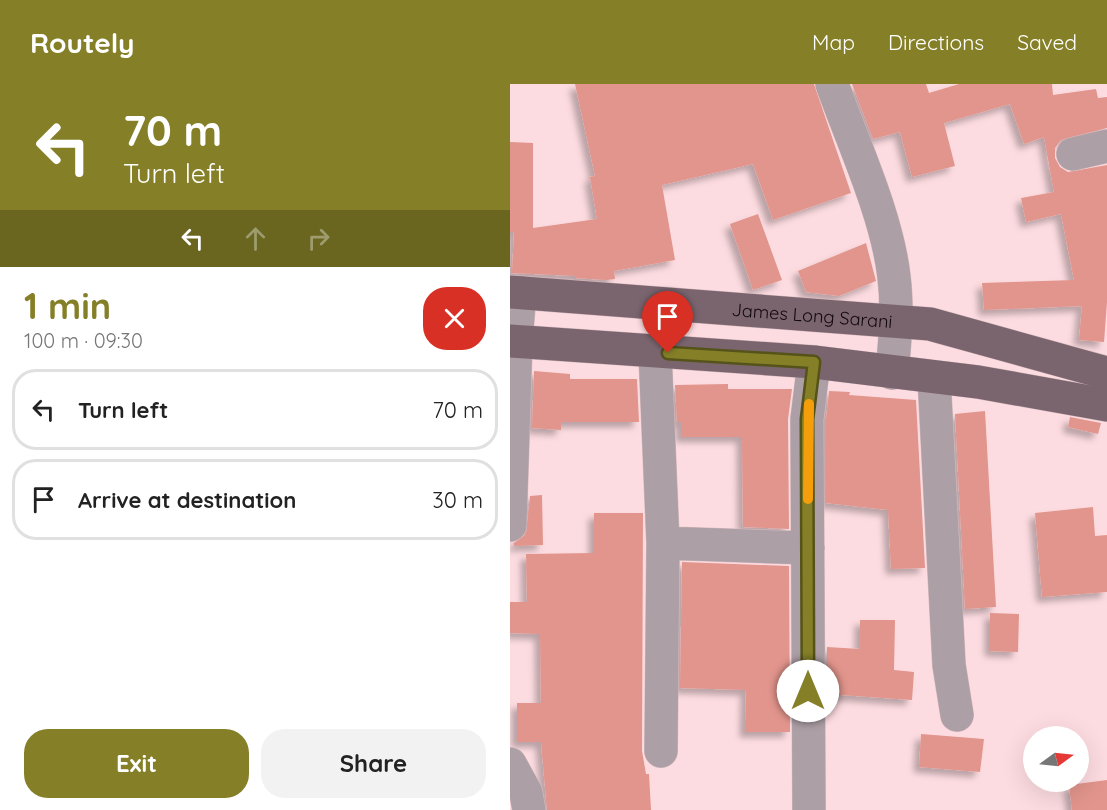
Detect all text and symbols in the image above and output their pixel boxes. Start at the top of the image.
text: Routely [30,25,134,60]
text: Map [812,29,855,55]
text: Directions [888,29,984,55]
text: Saved [1017,29,1077,55]
text: 70 m [123,104,222,157]
icon: left [24,108,102,186]
text: Turn left [123,156,225,190]
icon: left [176,222,209,255]
icon: ahead [239,222,272,255]
icon: right [302,222,335,255]
text: 1 min [24,283,111,328]
button: close [423,287,486,350]
pin [642,291,693,353]
street label: James Long Sarani [731,297,893,333]
icon: arrive [651,300,684,333]
text: 100 m · 09:30 [24,328,143,353]
icon: left [27,393,60,426]
text: Turn left [78,396,168,424]
text: 70 m [433,396,483,424]
icon: arrive [27,483,60,516]
text: Arrive at destination [78,486,296,514]
text: 30 m [432,486,483,514]
position arrow [776,659,840,723]
north arrow [1023,726,1089,792]
map controls [1023,726,1089,792]
button: Exit [24,729,249,798]
button: Share [261,729,486,798]

